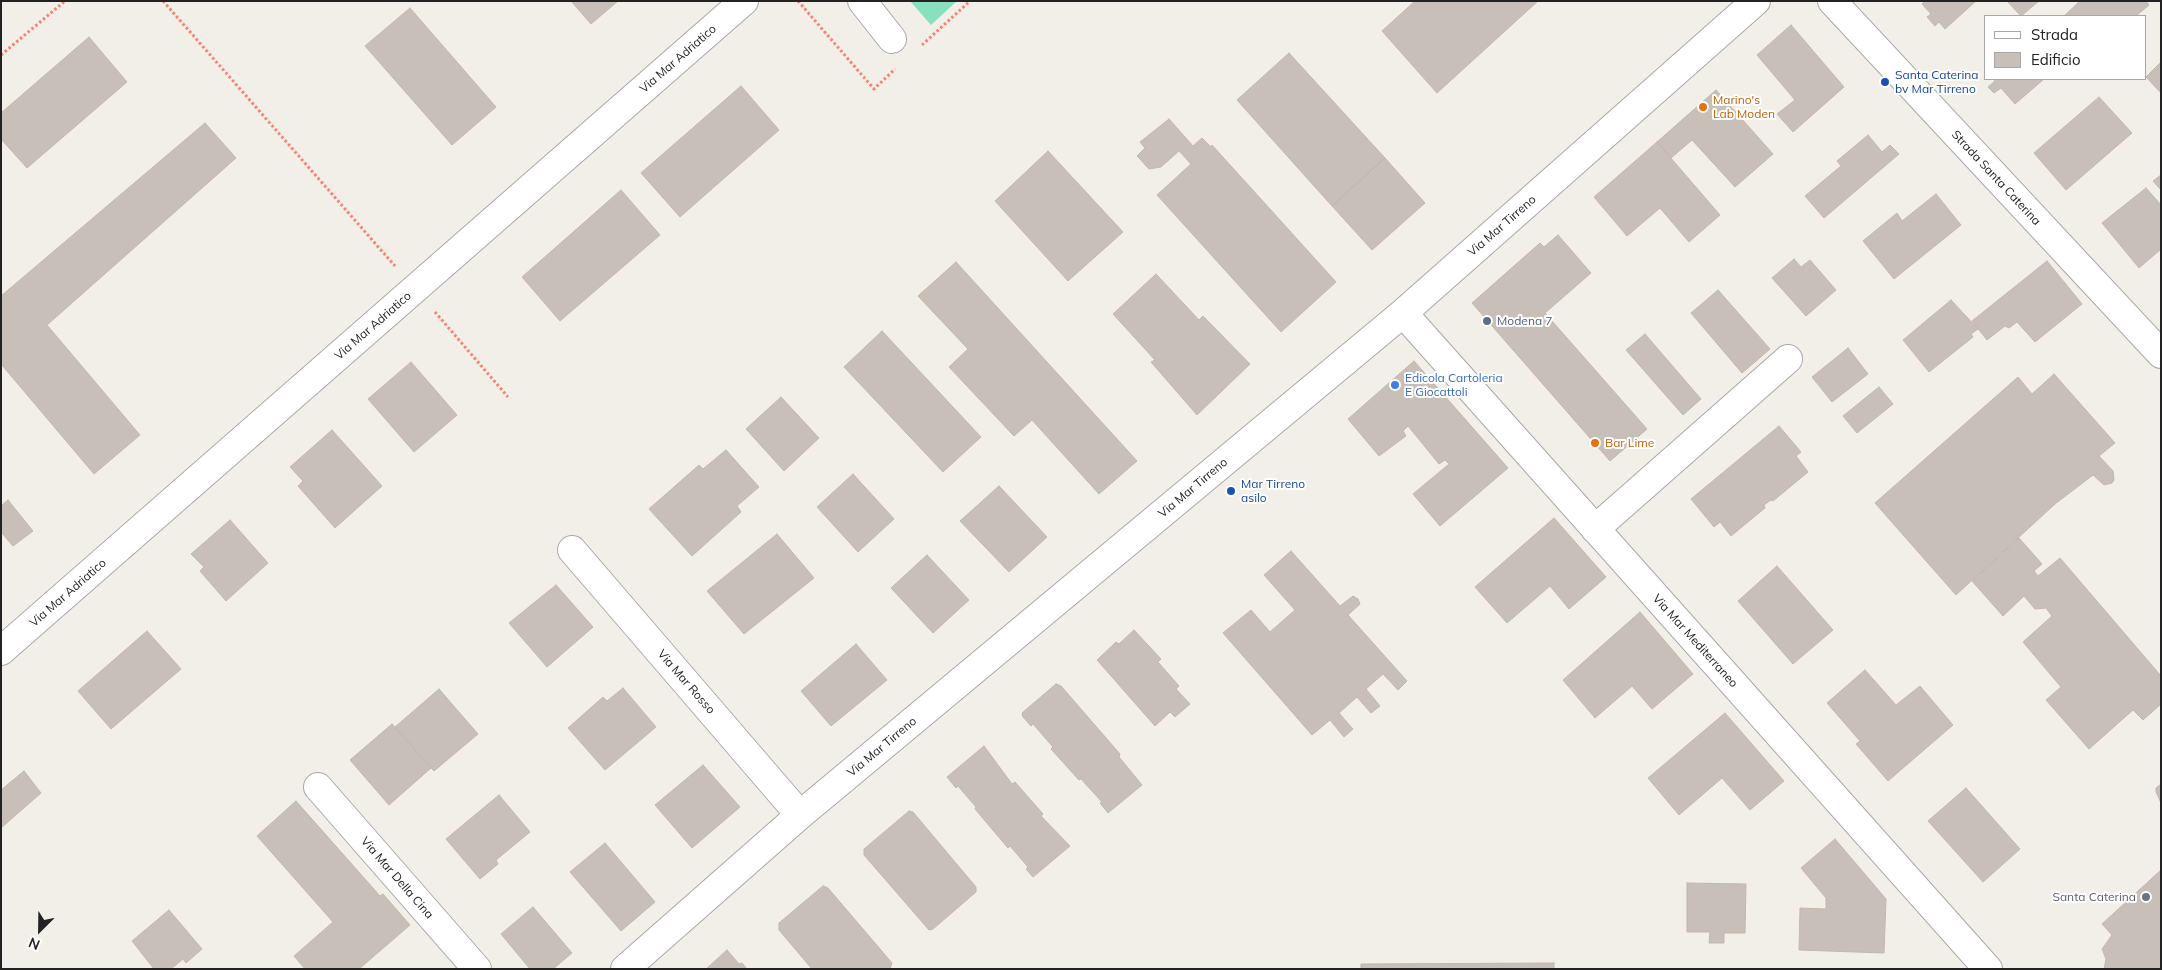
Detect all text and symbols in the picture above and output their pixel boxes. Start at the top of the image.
legend [1984,15,2147,80]
street label: Via Mar Adriatico [637,22,719,96]
text: Strada [2031,25,2078,44]
text: Edificio [2031,50,2081,69]
place label: Santa Caterina bv Mar Tirreno [1895,68,1979,96]
marker: Santa Caterina bv Mar Tirreno [1879,76,1891,88]
place label: Marino's Lab Moden [1713,93,1775,121]
marker: Marino's Lab Moden [1697,101,1709,113]
street label: Strada Santa Caterina [1948,128,2044,228]
street label: Via Mar Tirreno [1465,192,1539,260]
street label: Via Mar Adriatico [332,289,414,363]
place label: Modena 7 [1497,314,1552,328]
marker: Modena 7 [1481,315,1493,327]
place label: Edicola Cartoleria E Giocattoli [1405,371,1503,399]
marker: Edicola Cartoleria E Giocattoli [1389,379,1401,391]
place label: Bar Lime [1605,436,1654,450]
marker: Bar Lime [1589,437,1601,449]
street label: Via Mar Tirreno [1156,455,1230,521]
place label: Mar Tirreno asilo [1241,477,1305,505]
marker: Mar Tirreno asilo [1225,485,1237,497]
street label: Via Mar Adriatico [27,556,109,630]
street label: Via Mar Mediterraneo [1649,591,1741,691]
street label: Via Mar Rosso [654,647,718,717]
street label: Via Mar Tirreno [845,714,919,780]
street label: Via Mar Della Cina [358,834,436,922]
place label: Santa Caterina [2052,890,2136,904]
marker: Santa Caterina [2140,891,2152,903]
north arrow [15,905,65,955]
text: N [26,933,43,954]

